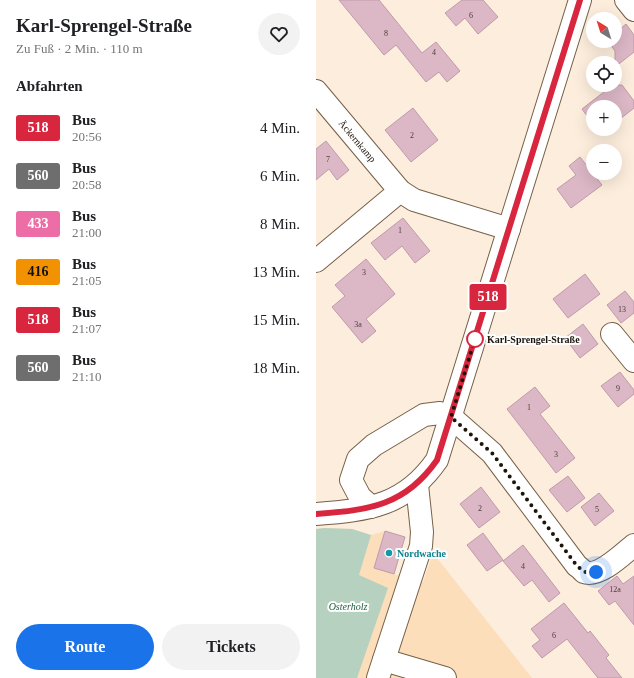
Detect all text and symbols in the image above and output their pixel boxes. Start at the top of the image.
house number: 6 [469,11,473,20]
north arrow [586,12,622,48]
map controls [586,12,622,180]
button: heart [258,13,300,55]
text: Karl-Sprengel-Straße [16,15,192,36]
house number: 8 [384,29,388,38]
text: Zu Fuß · 2 Min. · 110 m [16,41,143,56]
house number: 4 [432,48,436,57]
button: locate [586,56,622,92]
text: Abfahrten [16,78,83,94]
button: + [586,100,622,136]
text: Bus [72,112,96,128]
street label: Äckernkamp [337,118,378,164]
text: 518 [28,120,49,135]
text: 4 Min. [260,120,300,136]
text: 20:56 [72,129,102,144]
house number: 2 [410,131,414,140]
button: − [586,144,622,180]
house number: 7 [326,155,330,164]
text: Bus [72,160,96,176]
text: 560 [28,168,49,183]
text: 6 Min. [260,168,300,184]
text: 20:58 [72,177,102,192]
text: Bus [72,208,96,224]
text: 433 [28,216,49,231]
text: 8 Min. [260,216,300,232]
text: 21:00 [72,225,102,240]
house number: 1 [398,226,402,235]
text: Bus [72,256,96,272]
text: 416 [28,264,49,279]
text: 13 Min. [252,264,300,280]
house number: 3 [362,268,366,277]
text: 21:05 [72,273,102,288]
line badge: 518 [465,284,511,310]
text: 518 [478,289,499,304]
text: Bus [72,304,96,320]
house number: 13 [618,305,626,314]
text: 518 [28,312,49,327]
text: 15 Min. [252,312,300,328]
house number: 3a [354,320,362,329]
text: 21:07 [72,321,102,336]
marker: Karl-Sprengel-Straße [466,330,484,348]
place label: Karl-Sprengel-Straße [487,334,580,345]
text: Bus [72,352,96,368]
text: 560 [28,360,49,375]
text: 18 Min. [252,360,300,376]
text: 21:10 [72,369,102,384]
house number: 9 [616,384,620,393]
house number: 1 [527,403,531,412]
house number: 3 [554,450,558,459]
house number: 2 [478,504,482,513]
house number: 5 [595,505,599,514]
marker: Nordwache [384,548,394,558]
place label: Nordwache [397,548,446,559]
house number: 4 [521,562,525,571]
your location [586,562,606,582]
house number: 12a [609,585,621,594]
park label: Osterholz [329,601,367,612]
button: Route [16,624,154,670]
button: Tickets [162,624,300,670]
house number: 6 [552,631,556,640]

